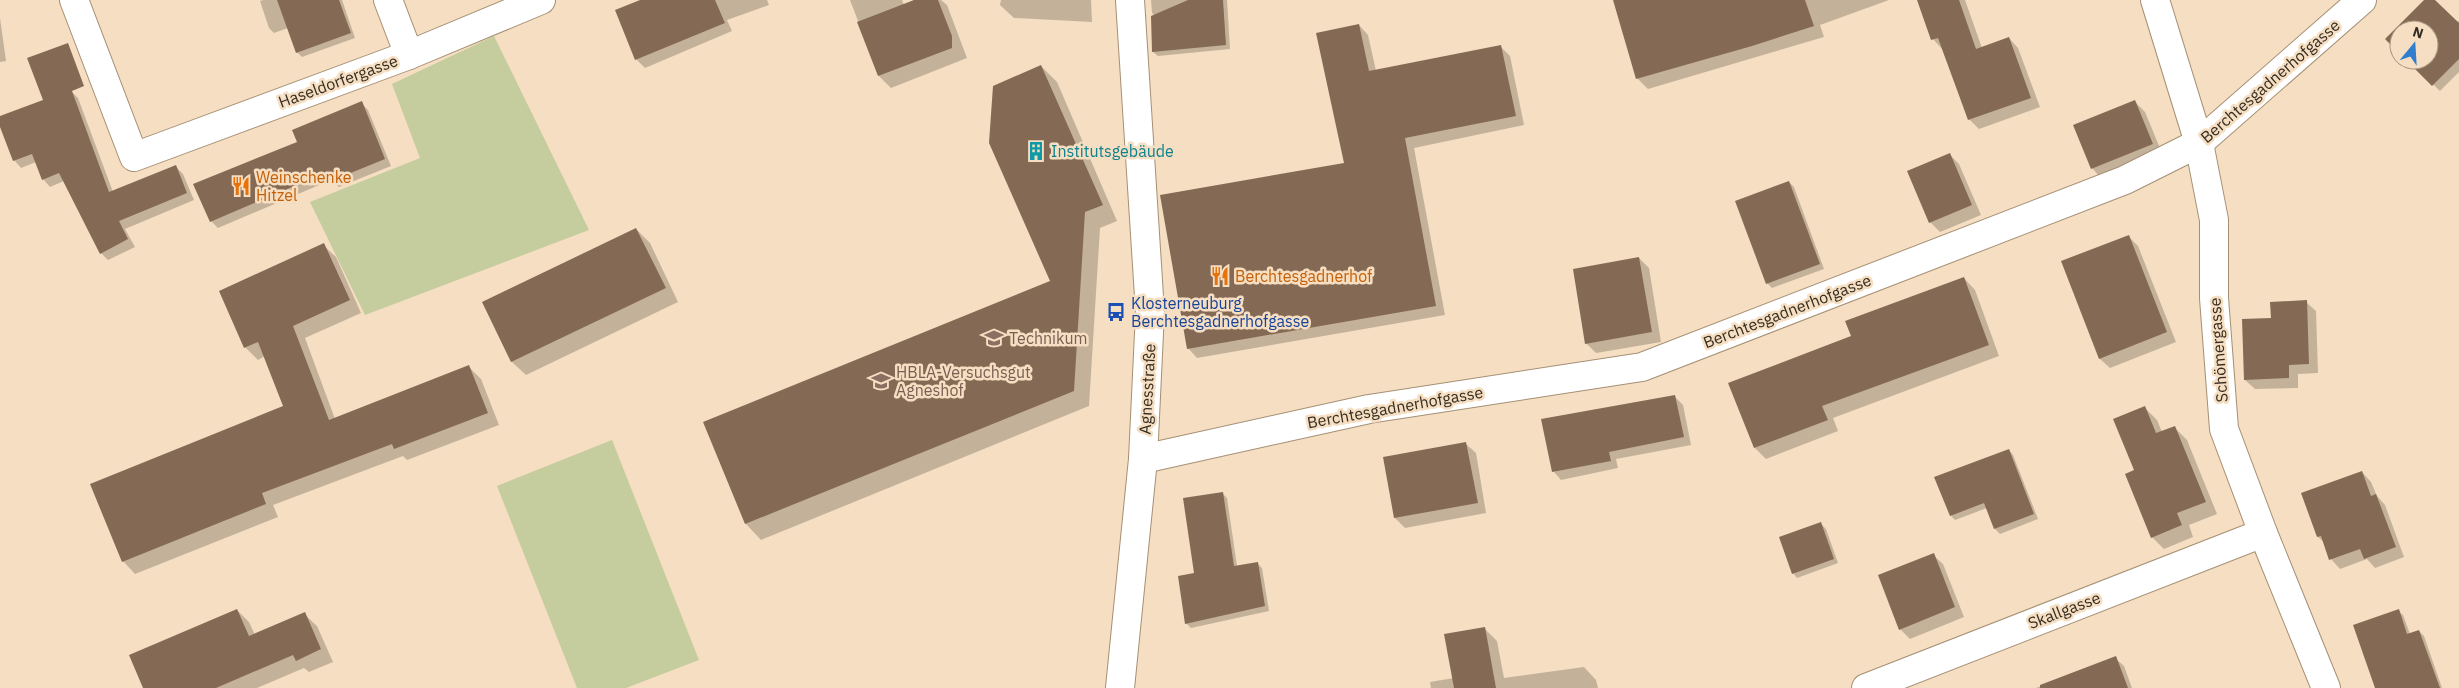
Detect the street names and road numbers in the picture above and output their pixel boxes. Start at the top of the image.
street label: Berchtesgadnerhofgasse [2196,15,2344,147]
street label: Haseldorfergasse [276,50,401,112]
street label: Berchtesgadnerhofgasse [1700,270,1874,352]
street label: Schömergasse [2204,297,2232,403]
street label: Agnesstraße [1135,343,1159,435]
street label: Berchtesgadnerhofgasse [1305,382,1485,432]
street label: Skallgasse [2025,587,2103,633]

